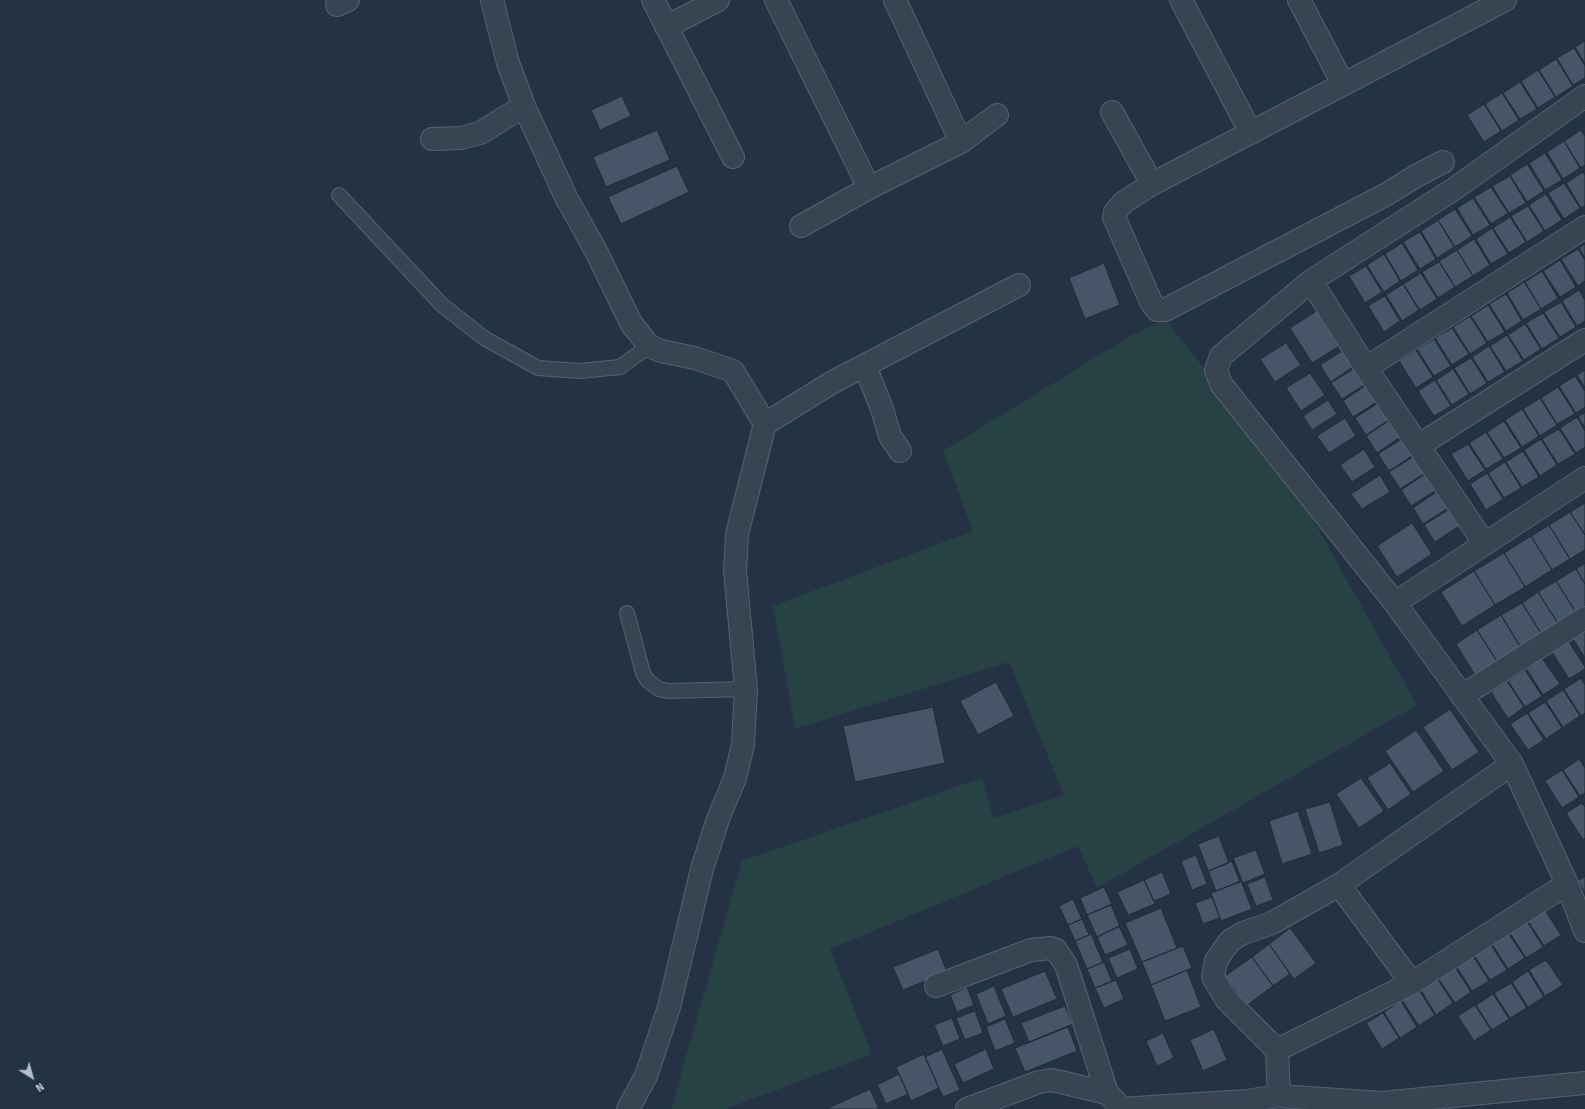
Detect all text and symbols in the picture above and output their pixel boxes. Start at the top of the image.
north arrow [12,1057,52,1097]
text: N [33,1080,46,1094]

